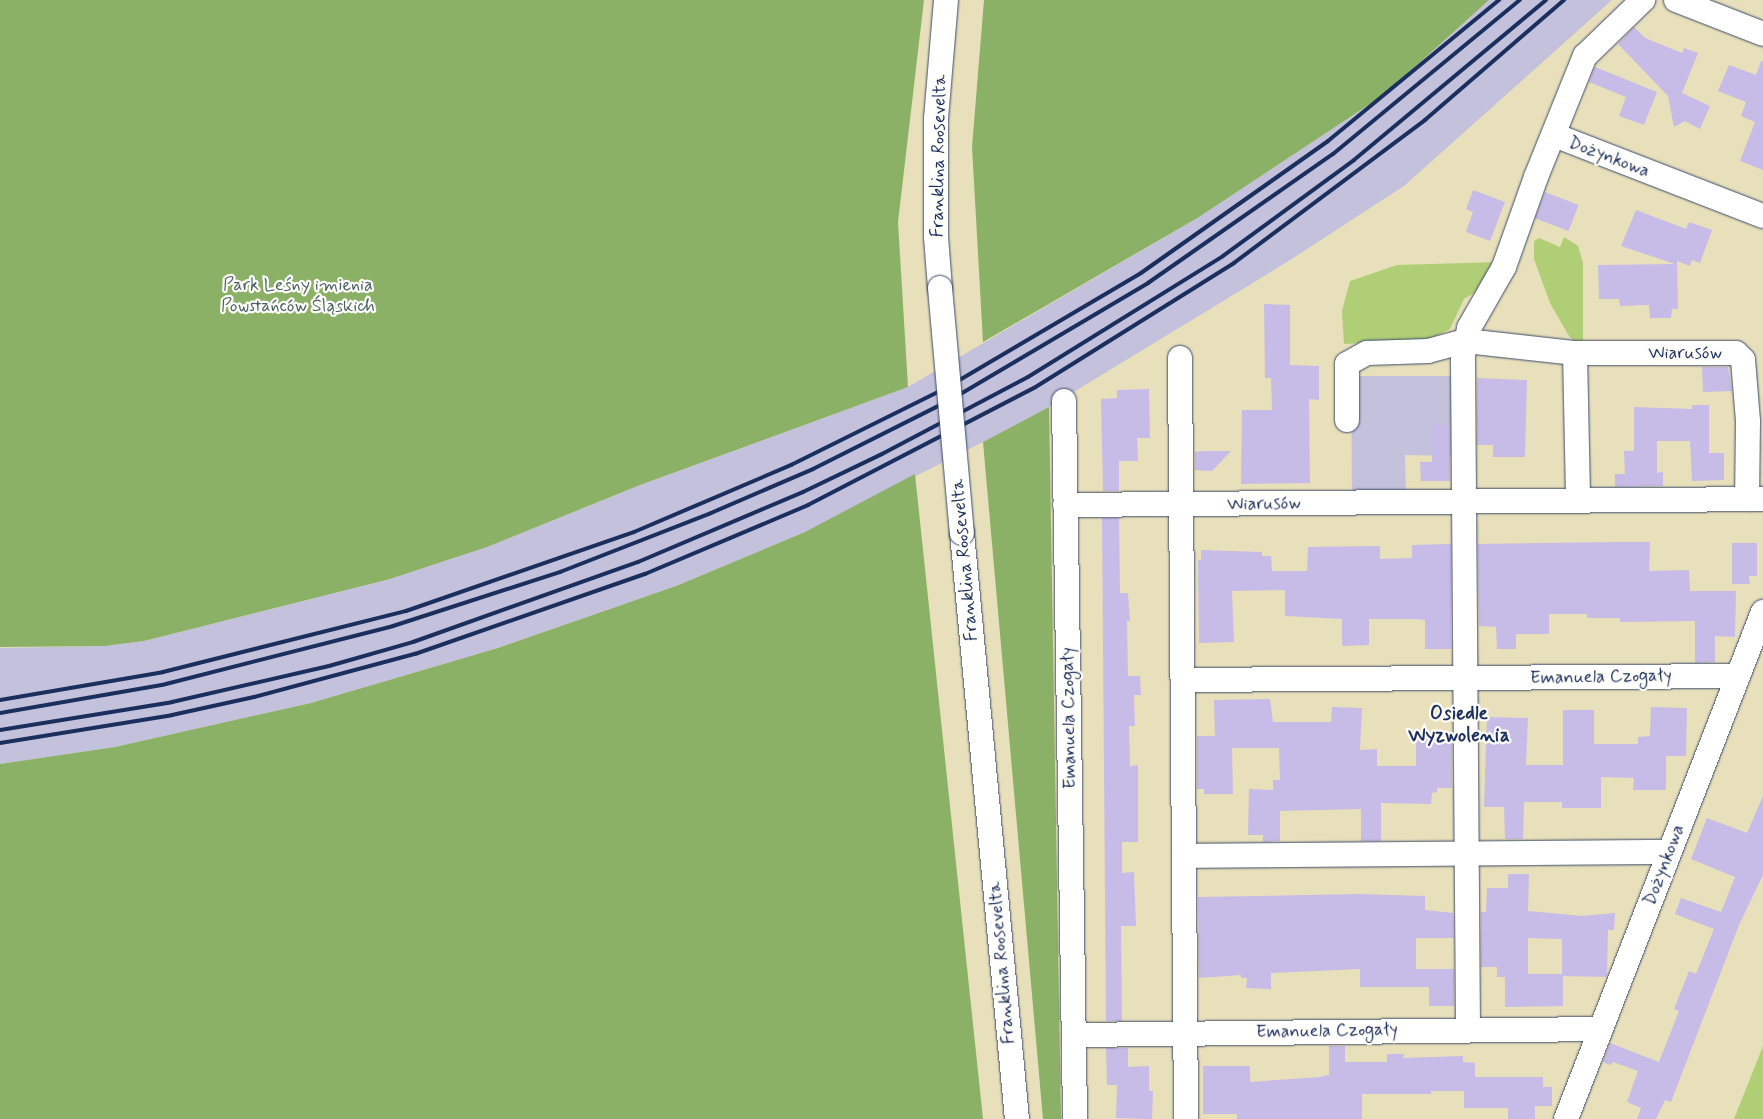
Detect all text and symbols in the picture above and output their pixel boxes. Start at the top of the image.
street label: Franklina Roosevelta [927,75,951,237]
street label: Dożynkowa [1565,132,1653,182]
park label: Park Leśny imienia Powstańców Śląskich [221,275,375,318]
street label: Wiarusów [1648,342,1722,364]
street label: Franklina Roosevelta [947,479,983,641]
street label: Wiarusów [1227,493,1301,515]
street label: Emanuela Czogały [1057,647,1081,789]
street label: Emanuela Czogały [1530,665,1672,689]
district label: Osiedle Wyzwolenia [1408,703,1510,747]
street label: Dożynkowa [1639,821,1689,909]
street label: Franklina Roosevelta [984,882,1020,1044]
street label: Emanuela Czogały [1256,1019,1398,1043]

